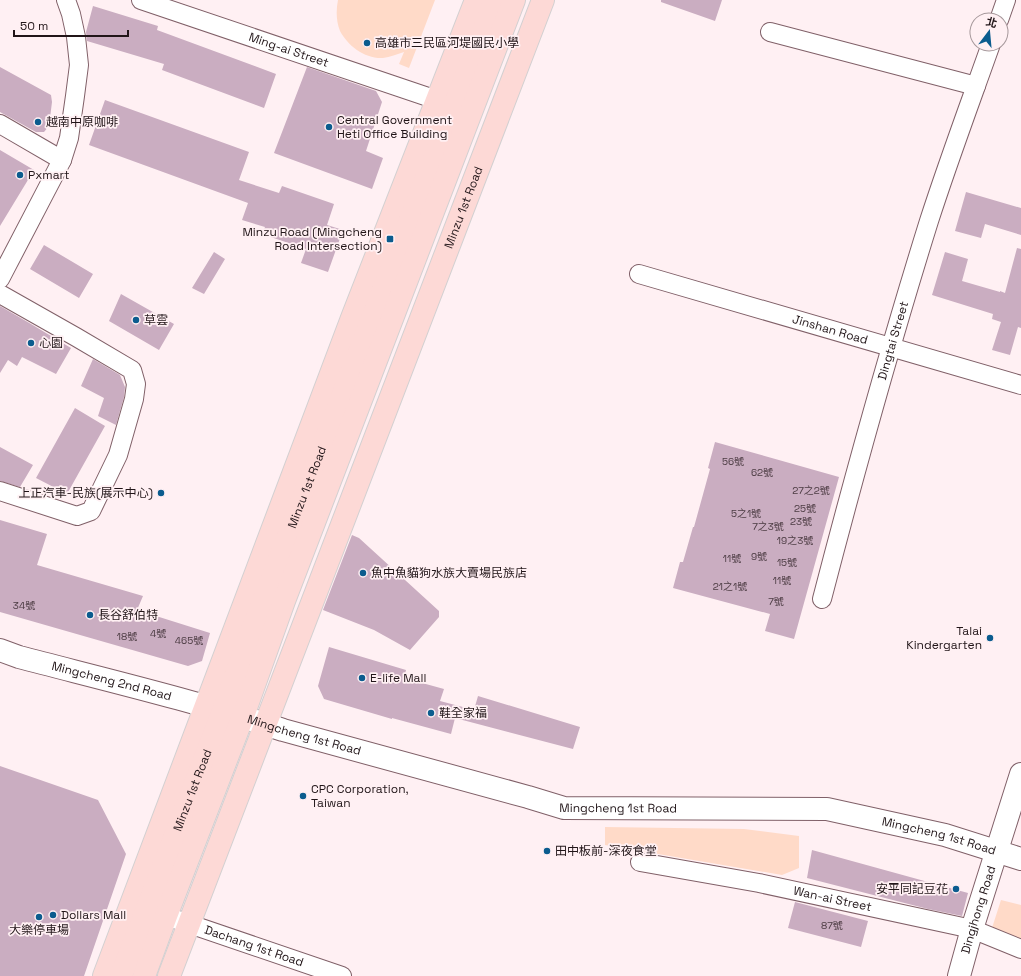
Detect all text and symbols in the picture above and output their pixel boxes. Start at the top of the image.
scale bar [14,12,128,38]
north arrow [969,12,1009,52]
text: 北 [985,14,999,31]
text: 50 m [20,18,48,34]
street label: Ming-ai Street [247,29,331,71]
place label: 高雄市三民區河堤國民小學 [375,35,519,51]
marker: 高雄市三民區河堤國民小學 [362,38,372,48]
place label: Central Government Heti Office Building [337,112,452,142]
place label: 越南中原咖啡 [46,114,118,130]
marker: 越南中原咖啡 [33,117,43,127]
marker: Central Government Heti Office Building [324,122,334,132]
street label: Minzu 1st Road [440,164,486,251]
place label: Pxmart [28,167,70,183]
marker: Pxmart [15,170,25,180]
place label: Minzu Road (Mingcheng Road Intersection) [242,224,382,254]
marker: Minzu Road (Mingcheng Road Intersection) [385,234,395,244]
street label: Dingtai Street [874,299,912,382]
street label: Jinshan Road [790,311,870,348]
place label: 草雲 [144,312,168,328]
marker: 草雲 [131,315,141,325]
place label: 心園 [39,335,63,351]
marker: 心園 [26,338,36,348]
street label: Minzu 1st Road [284,444,330,531]
house number: 56號 [722,455,744,468]
house number: 62號 [751,466,773,479]
house number: 27之2號 [792,484,830,497]
place label: 上正汽車-民族(展示中心) [18,485,153,501]
marker: 上正汽車-民族(展示中心) [156,488,166,498]
house number: 25號 [794,502,816,515]
house number: 5之1號 [731,507,761,520]
house number: 23號 [790,515,812,528]
house number: 7之3號 [752,520,784,533]
house number: 19之3號 [777,534,813,547]
house number: 9號 [751,550,767,563]
house number: 11號 [723,552,741,565]
house number: 15號 [777,556,797,569]
place label: 魚中魚貓狗水族大賣場民族店 [371,565,527,581]
marker: 魚中魚貓狗水族大賣場民族店 [358,568,368,578]
house number: 11號 [773,574,791,587]
house number: 21之1號 [713,580,747,593]
house number: 7號 [768,595,784,608]
house number: 34號 [13,599,35,612]
place label: 長谷舒伯特 [98,607,158,623]
marker: 長谷舒伯特 [85,610,95,620]
place label: Talai Kindergarten [906,623,982,653]
house number: 4號 [150,627,166,640]
house number: 18號 [117,630,137,643]
marker: Talai Kindergarten [985,633,995,643]
house number: 465號 [175,634,203,647]
street label: Mingcheng 2nd Road [50,658,173,704]
place label: E-life Mall [370,670,426,686]
marker: E-life Mall [357,673,367,683]
place label: 鞋全家福 [439,705,487,721]
marker: 鞋全家福 [426,708,436,718]
street label: Mingcheng 1st Road [245,711,363,759]
street label: Minzu 1st Road [169,747,216,834]
place label: CPC Corporation, Taiwan [311,781,409,811]
marker: CPC Corporation, Taiwan [298,791,308,801]
street label: Mingcheng 1st Road [559,800,677,816]
street label: Mingcheng 1st Road [880,813,998,859]
place label: 田中板前-深夜食堂 [555,843,656,859]
marker: 田中板前-深夜食堂 [542,846,552,856]
street label: Dingjhong Road [958,864,1000,956]
place label: 安平同記豆花 [876,881,948,897]
street label: Wan-ai Street [792,883,873,915]
marker: 安平同記豆花 [951,884,961,894]
place label: Dollars Mall [61,907,126,923]
marker: Dollars Mall [48,910,58,920]
marker: 大樂停車場 [34,912,44,922]
house number: 87號 [821,919,843,932]
place label: 大樂停車場 [9,922,69,938]
street label: Dachang 1st Road [202,922,306,970]

